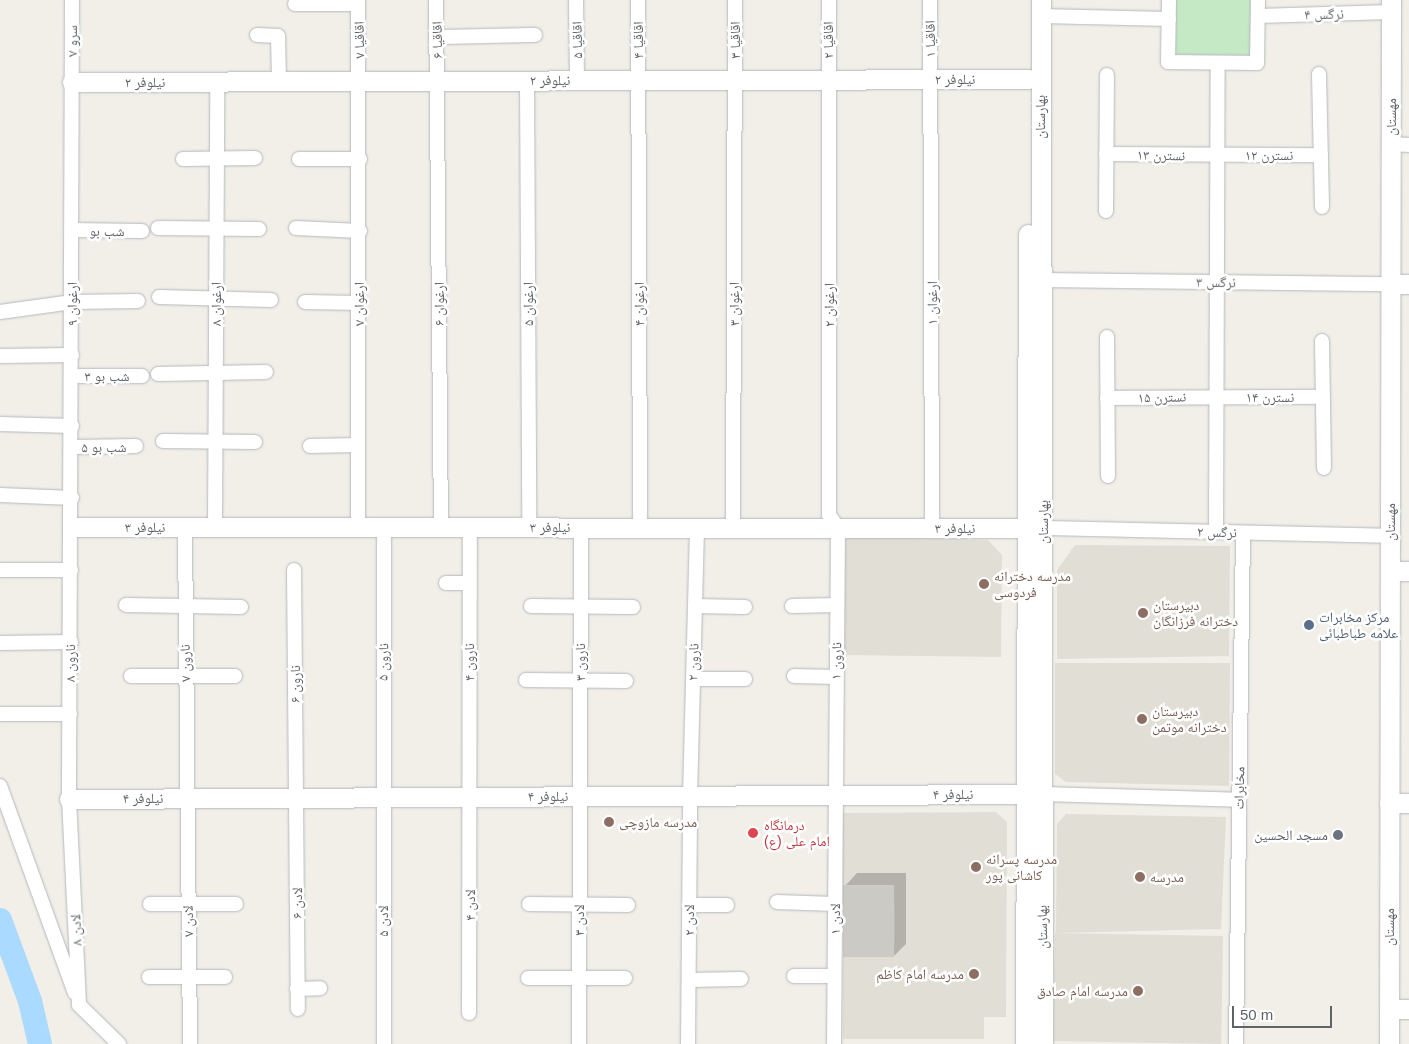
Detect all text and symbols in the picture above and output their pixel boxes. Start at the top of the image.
street label: نرگس ۴ [1304,5,1344,23]
street label: اقاقیا ۱ [921,20,939,58]
street label: اقاقیا ۷ [350,21,368,59]
street label: اقاقیا ۶ [428,21,446,59]
street label: اقاقیا ۵ [568,21,586,59]
street label: اقاقیا ۴ [630,21,646,59]
street label: اقاقیا ۳ [727,21,743,59]
street label: اقاقیا ۲ [820,21,836,59]
street label: سرو ۷ [64,25,80,57]
street label: نیلوفر ۲ [935,71,975,87]
street label: نیلوفر ۲ [530,72,570,88]
street label: نیلوفر ۲ [125,74,165,90]
street label: بهارستان [1032,95,1048,139]
street label: مهستان [1383,98,1399,136]
street label: نسترن ۱۳ [1137,146,1185,164]
street label: نسترن ۱۲ [1245,147,1293,163]
street label: شب بو [89,222,125,240]
street label: نرگس ۳ [1196,273,1236,291]
street label: ارغوان ۱ [924,281,940,325]
street label: ارغوان ۹ [64,282,80,326]
street label: ارغوان ۸ [208,282,224,326]
street label: ارغوان ۷ [351,282,367,326]
street label: ارغوان ۶ [431,282,447,326]
street label: ارغوان ۵ [520,282,536,326]
street label: ارغوان ۴ [631,282,647,326]
street label: ارغوان ۳ [726,282,742,326]
street label: ارغوان ۲ [821,283,837,327]
street label: شب بو ۳ [84,368,130,384]
street label: نسترن ۱۵ [1138,388,1186,406]
street label: نسترن ۱۴ [1246,389,1294,405]
street label: شب بو ۵ [81,439,127,455]
street label: بهارستان [1035,500,1051,544]
street label: مهستان [1382,503,1398,541]
street label: نیلوفر ۳ [125,519,165,535]
street label: نیلوفر ۳ [530,519,570,535]
street label: نیلوفر ۳ [935,520,975,536]
street label: نرگس ۲ [1197,523,1237,541]
place label: مدرسه دخترانه فردوسی [994,568,1071,600]
marker: مدرسه دخترانه فردوسی [978,578,990,590]
place label: دبیرستان دخترانه فرزانگان [1153,597,1238,630]
marker: دبیرستان دخترانه فرزانگان [1137,607,1149,619]
place label: مرکز مخابرات علامه طباطبائی [1319,609,1398,642]
marker: مرکز مخابرات علامه طباطبائی [1303,619,1315,631]
street label: نارون ۱ [827,642,845,680]
street label: نارون ۵ [374,643,392,681]
street label: نارون ۴ [461,643,477,681]
street label: نارون ۳ [572,643,588,681]
street label: نارون ۲ [684,643,702,681]
street label: نارون ۸ [62,644,78,682]
street label: نارون ۷ [176,644,194,682]
street label: نارون ۶ [287,665,303,703]
place label: دبیرستان دخترانه موتمن [1152,703,1227,736]
marker: دبیرستان دخترانه موتمن [1136,713,1148,725]
street label: مخابرات [1230,766,1248,810]
street label: نیلوفر ۴ [933,786,973,802]
street label: نیلوفر ۴ [528,788,568,804]
street label: نیلوفر ۴ [123,790,163,806]
place label: مدرسه مازوچی [619,814,697,830]
marker: مدرسه مازوچی [603,816,615,828]
place label: درمانگاه امام علی (ع) [764,817,830,850]
marker: درمانگاه امام علی (ع) [746,826,760,840]
place label: مسجد الحسین [1254,827,1328,843]
marker: مسجد الحسین [1332,829,1344,841]
place label: مدرسه پسرانه کاشانی پور [986,851,1057,884]
marker: مدرسه پسرانه کاشانی پور [970,861,982,873]
place label: مدرسه [1150,869,1184,885]
marker: مدرسه [1134,871,1146,883]
street label: لادن ۶ [289,887,305,919]
street label: لادن ۴ [462,889,478,921]
street label: لادن ۱ [827,903,843,935]
street label: لادن ۳ [571,904,587,936]
street label: لادن ۲ [681,904,697,936]
street label: لادن ۷ [179,905,197,937]
street label: لادن ۵ [375,905,391,937]
street label: بهارستان [1033,905,1051,949]
street label: مهستان [1381,908,1397,946]
street label: لادن ۸ [67,914,85,946]
place label: مدرسه امام کاظم [876,966,964,982]
marker: مدرسه امام کاظم [968,968,980,980]
place label: مدرسه امام صادق [1037,983,1128,999]
marker: مدرسه امام صادق [1132,985,1144,997]
scale bar [1234,996,1334,1028]
text: 50 m [1240,1006,1273,1023]

